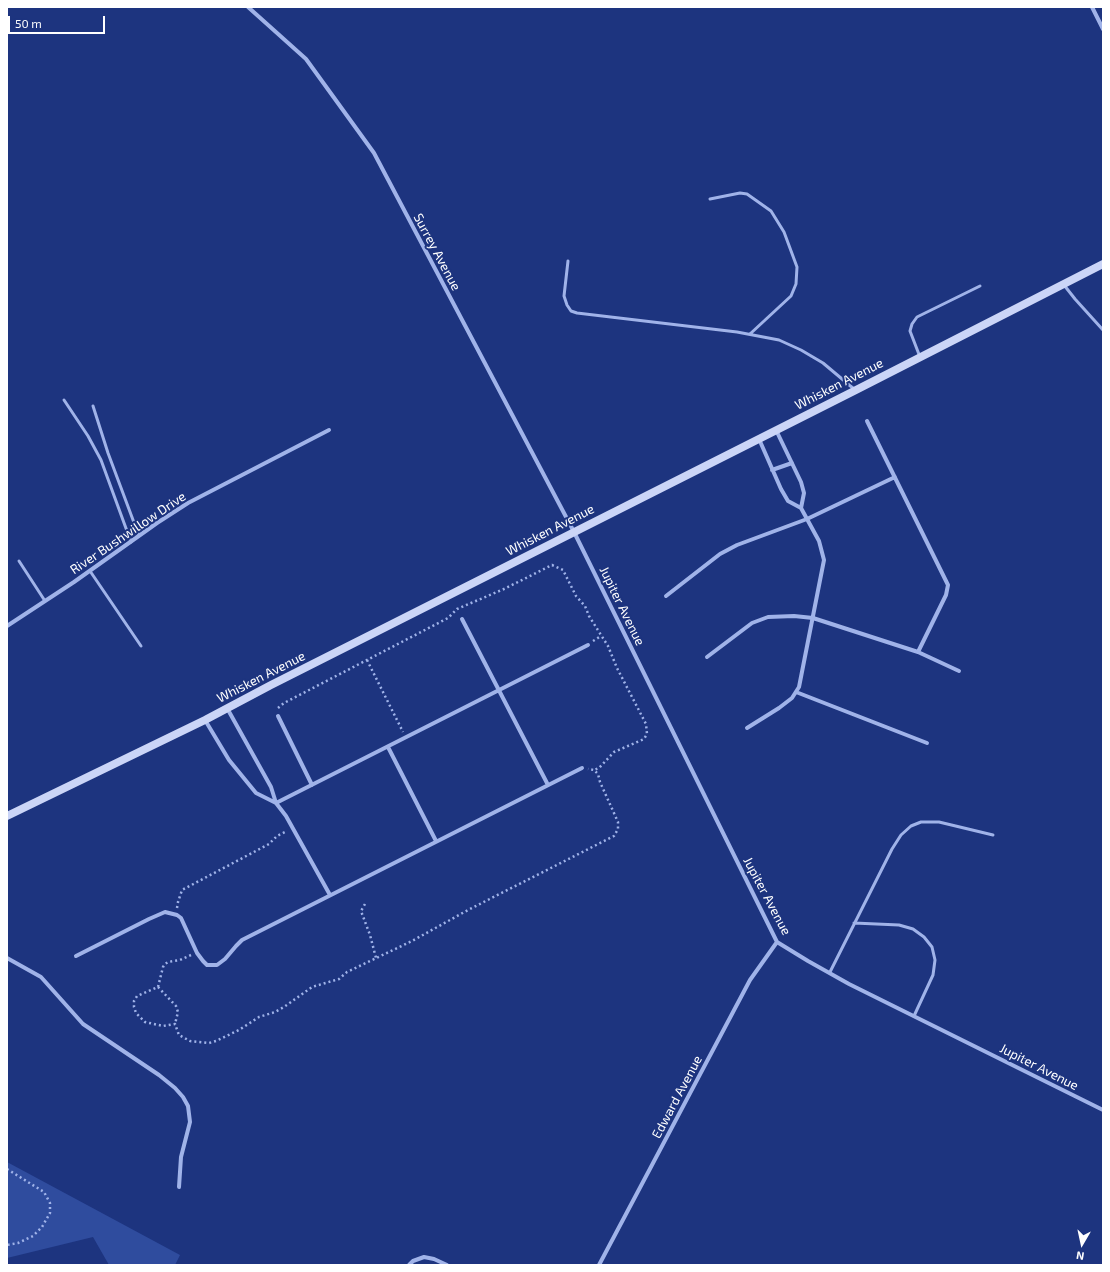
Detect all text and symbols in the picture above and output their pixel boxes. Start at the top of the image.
scale bar [10,8,107,34]
text: 50 m [15,16,42,30]
street label: Surrey Avenue [410,211,464,293]
street label: Whisken Avenue [792,355,886,413]
street label: River Bushwillow Drive [67,488,189,578]
street label: Whisken Avenue [503,501,597,559]
street label: Jupiter Avenue [596,564,648,648]
street label: Whisken Avenue [214,648,308,706]
street label: Jupiter Avenue [740,854,794,938]
street label: Jupiter Avenue [997,1040,1081,1094]
street label: Edward Avenue [649,1053,705,1141]
north arrow [1062,1224,1102,1264]
text: N [1075,1249,1085,1263]

